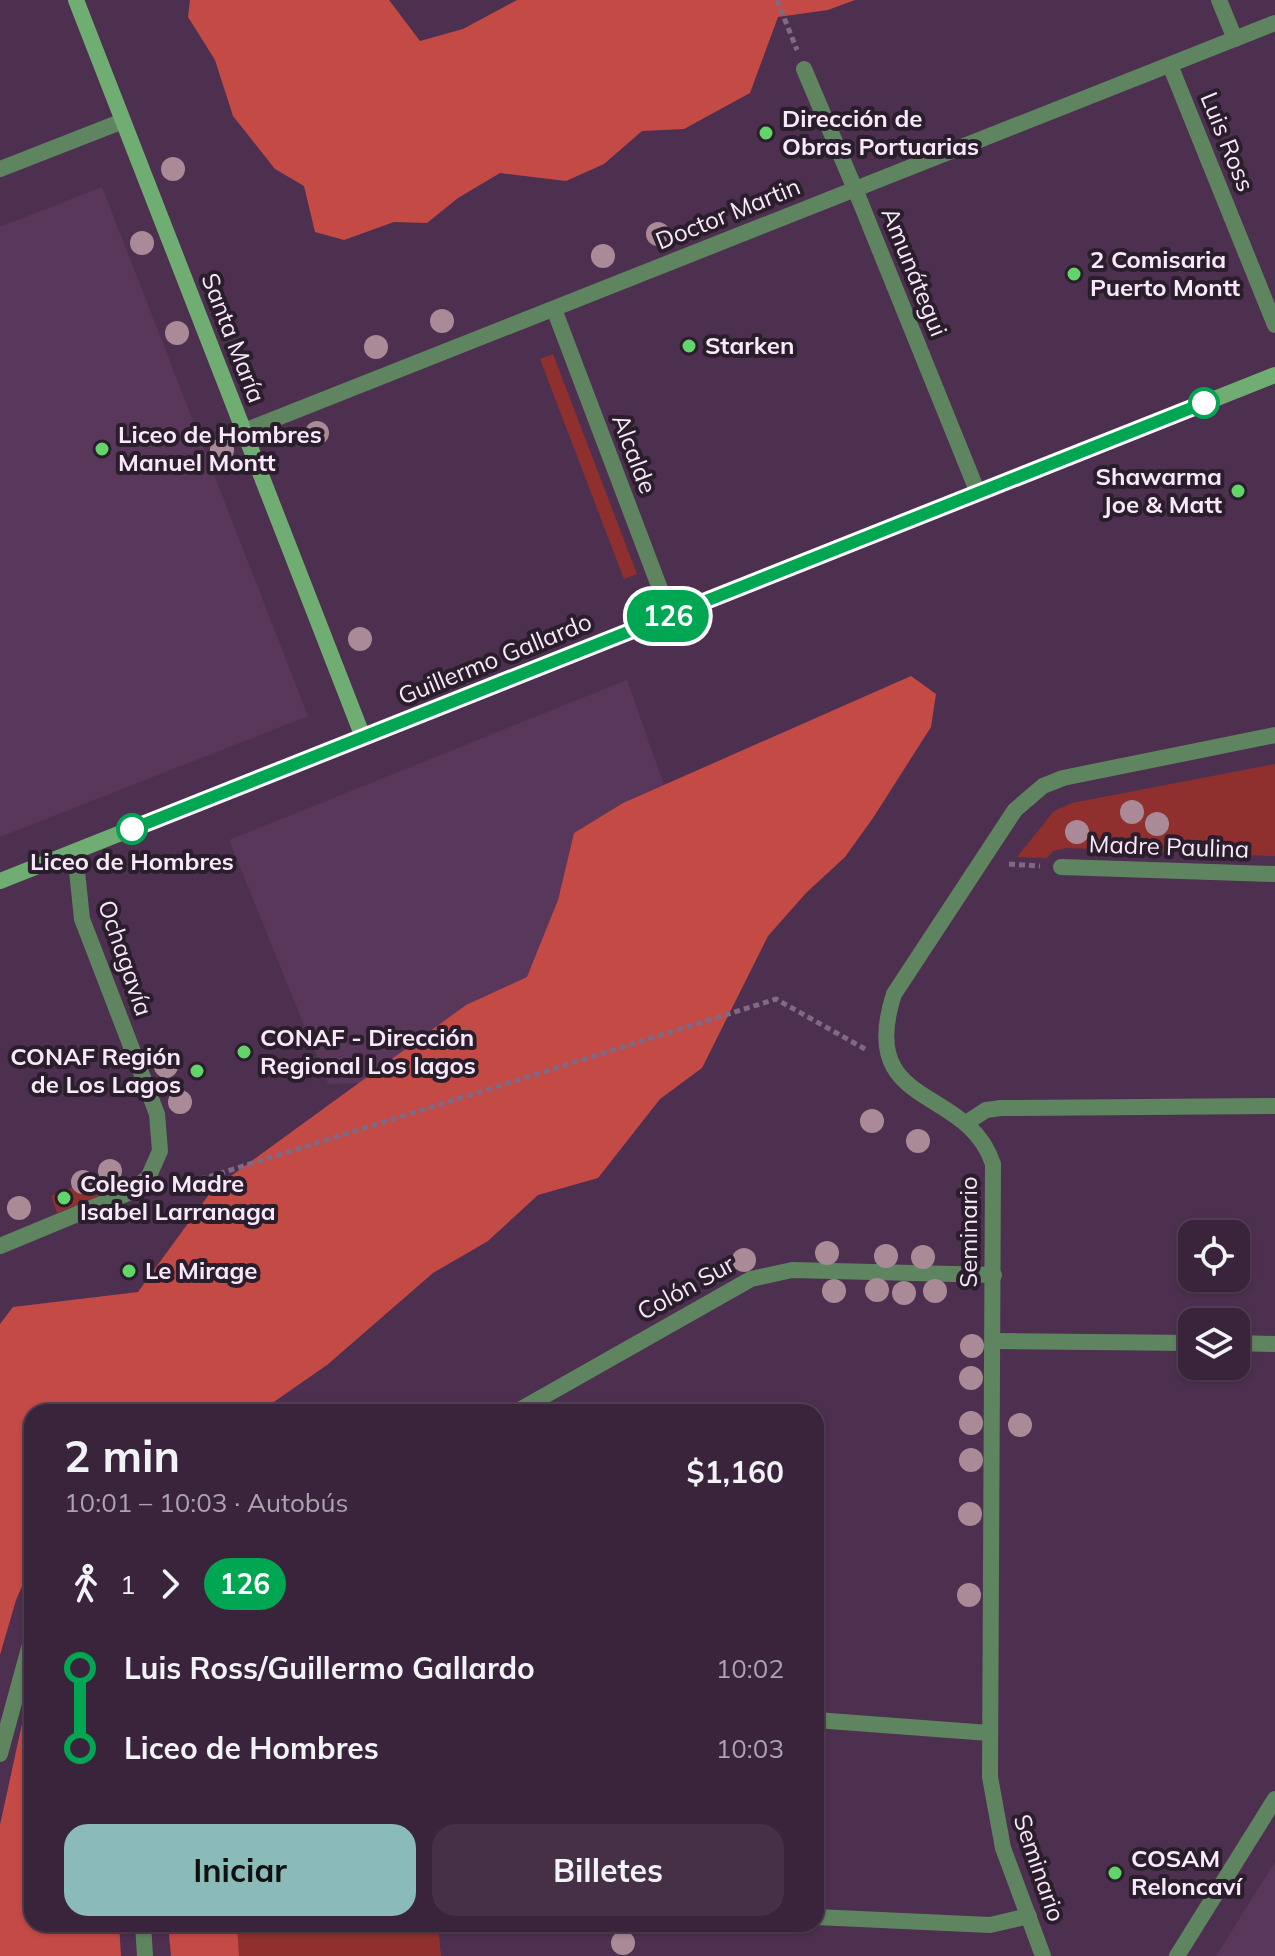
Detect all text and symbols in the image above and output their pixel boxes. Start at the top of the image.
street label: Luis Ross [1194,88,1261,196]
place label: Dirección de Obras Portuarias [782,103,979,161]
marker: Dirección de Obras Portuarias [757,124,775,142]
street label: Doctor Martin [651,171,804,256]
street label: Amunátegui [875,203,954,340]
place label: 2 Comisaria Puerto Montt [1090,244,1240,302]
marker: 2 Comisaria Puerto Montt [1065,265,1083,283]
street label: Santa María [196,269,272,407]
place label: Starken [705,330,794,360]
marker: Starken [680,337,698,355]
unlabelled marker [1189,388,1219,418]
street label: Alcalde [606,410,664,498]
place label: Liceo de Hombres Manuel Montt [118,419,322,477]
marker: Liceo de Hombres Manuel Montt [93,440,111,458]
place label: Shawarma Joe & Matt [1096,461,1222,519]
marker: Shawarma Joe & Matt [1229,482,1247,500]
line badge: 126 [622,590,714,642]
text: 126 [643,598,693,633]
street label: Guillermo Gallardo [394,606,596,711]
marker: Liceo de Hombres [117,814,147,844]
street label: Madre Paulina [1088,828,1250,864]
place label: Liceo de Hombres [30,846,234,876]
street label: Ochagavía [92,896,160,1020]
place label: CONAF - Dirección Regional Los lagos [260,1022,476,1080]
place label: CONAF Región de Los Lagos [10,1041,181,1099]
marker: CONAF - Dirección Regional Los lagos [235,1043,253,1061]
marker: CONAF Región de Los Lagos [188,1062,206,1080]
place label: Colegio Madre Isabel Larranaga [80,1168,276,1226]
street label: Seminario [953,1176,983,1288]
marker: Colegio Madre Isabel Larranaga [55,1189,73,1207]
map controls [1178,1220,1250,1380]
button: locate [1178,1220,1250,1292]
street label: Colón Sur [632,1248,740,1326]
place label: Le Mirage [145,1255,257,1285]
marker: Le Mirage [120,1262,138,1280]
button: layers [1178,1308,1250,1380]
text: 2 min [64,1428,180,1483]
text: $1,160 [687,1453,784,1491]
text: 10:01 – 10:03 · Autobús [64,1486,348,1519]
icon: walk [64,1562,108,1606]
icon: forward [148,1562,192,1606]
text: 126 [220,1566,270,1601]
text: 1 [120,1568,136,1601]
text: Luis Ross/Guillermo Gallardo [124,1649,535,1687]
text: 10:02 [716,1652,784,1685]
text: Liceo de Hombres [124,1729,379,1767]
text: 10:03 [716,1732,784,1765]
street label: Seminario [1008,1810,1072,1925]
button: Iniciar [64,1824,416,1916]
button: Billetes [432,1824,784,1916]
place label: COSAM Reloncaví [1131,1843,1243,1901]
marker: COSAM Reloncaví [1106,1864,1124,1882]

